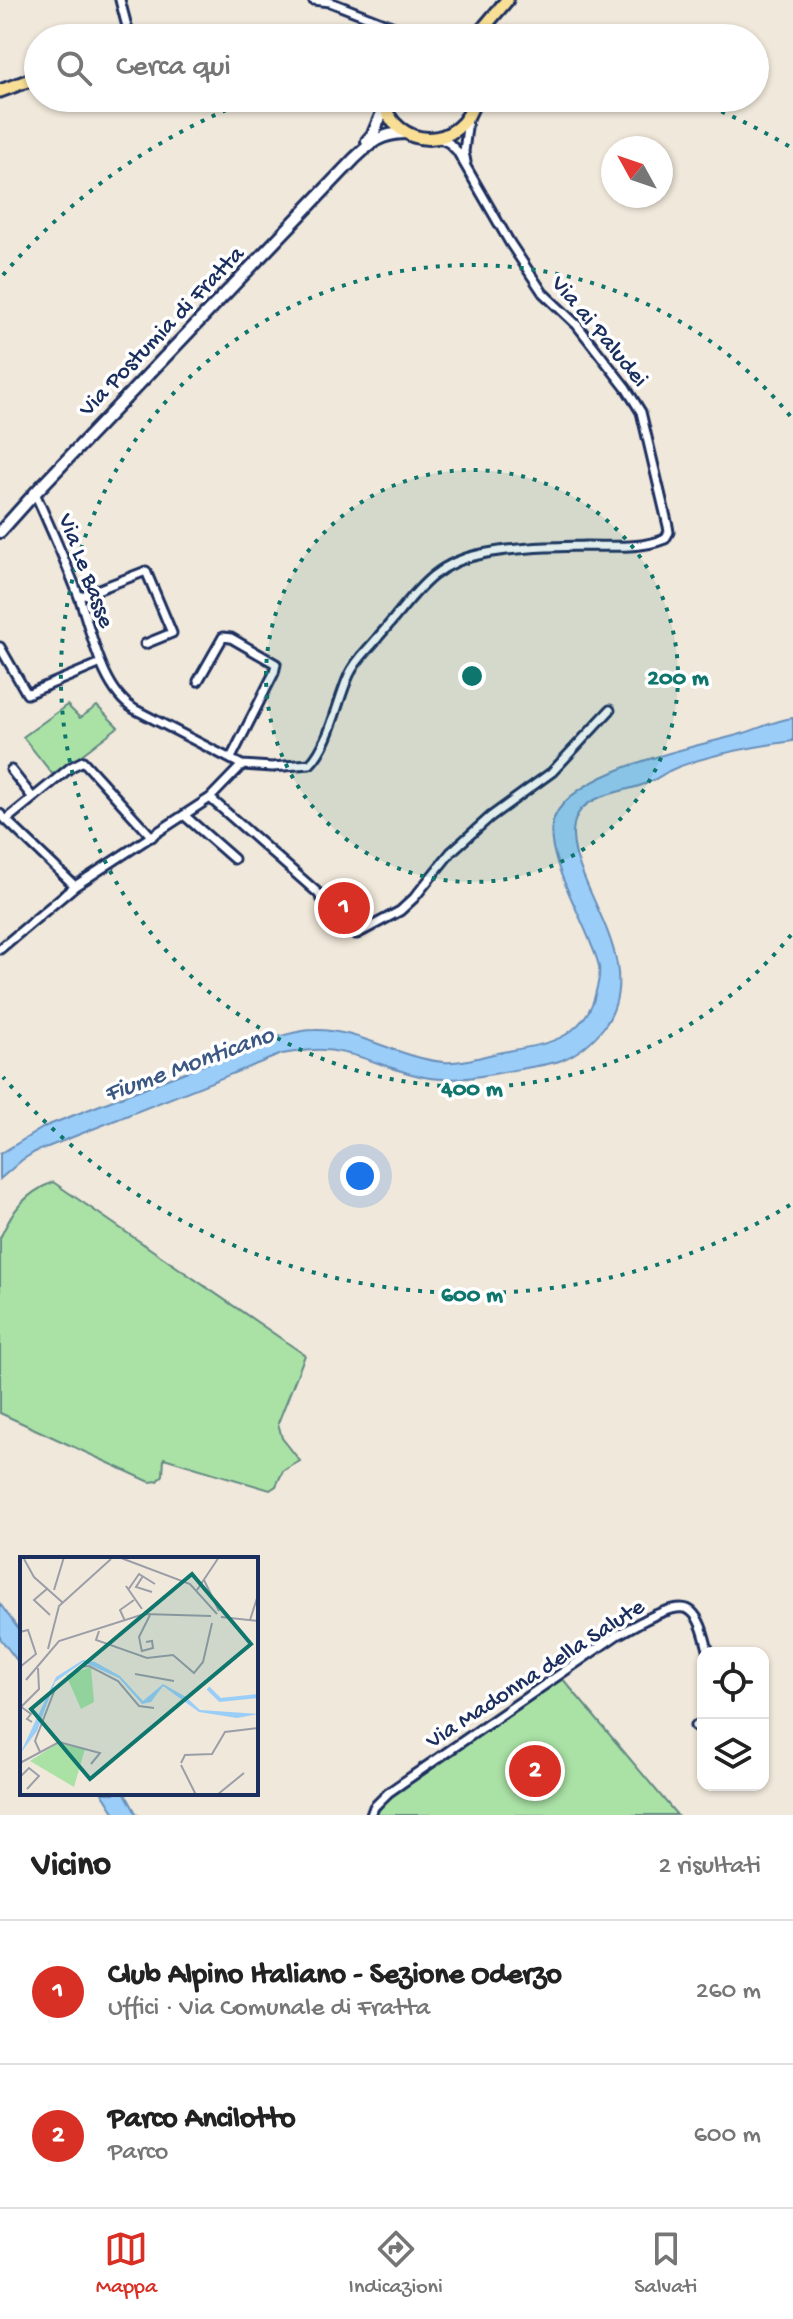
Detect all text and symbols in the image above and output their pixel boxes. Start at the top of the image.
search box [24,24,769,112]
icon: search [52,46,96,90]
text: Cerca qui [116,51,231,86]
north arrow [601,136,673,208]
street label: Via Postumia di Fratta [73,240,252,425]
street label: Via ai Paludei [543,270,653,394]
street label: Via Le Basse [49,509,120,633]
centre of rings [458,662,486,690]
text: 200 m [647,665,709,694]
pin: 1 [318,878,370,938]
water label: Fiume Monticano [100,1021,280,1111]
text: 400 m [440,1076,503,1105]
your location [340,1156,380,1196]
text: 600 m [441,1282,503,1311]
inset map [20,1557,258,1795]
street label: Via Madonna della Salute [420,1593,651,1757]
map controls [697,1647,769,1791]
button: locate [697,1647,769,1719]
button: layers [697,1719,769,1791]
pin: 2 [509,1741,561,1801]
text: Vicino [32,1847,111,1887]
text: 2 risultati [658,1852,761,1883]
text: Club Alpino Italiano - Sezione Oderzo [108,1959,562,1994]
text: 1 [53,1977,63,2008]
text: 260 m [696,1977,761,2008]
text: Uffici · Via Comunale di Fratta [108,1994,430,2025]
text: Parco Ancilotto [108,2103,296,2138]
text: 2 [52,2121,64,2152]
text: 600 m [694,2121,761,2152]
text: Parco [108,2138,168,2169]
tab: Mappa [96,2227,157,2301]
tab: Indicazioni [349,2227,443,2301]
tab: Salvati [634,2227,697,2301]

